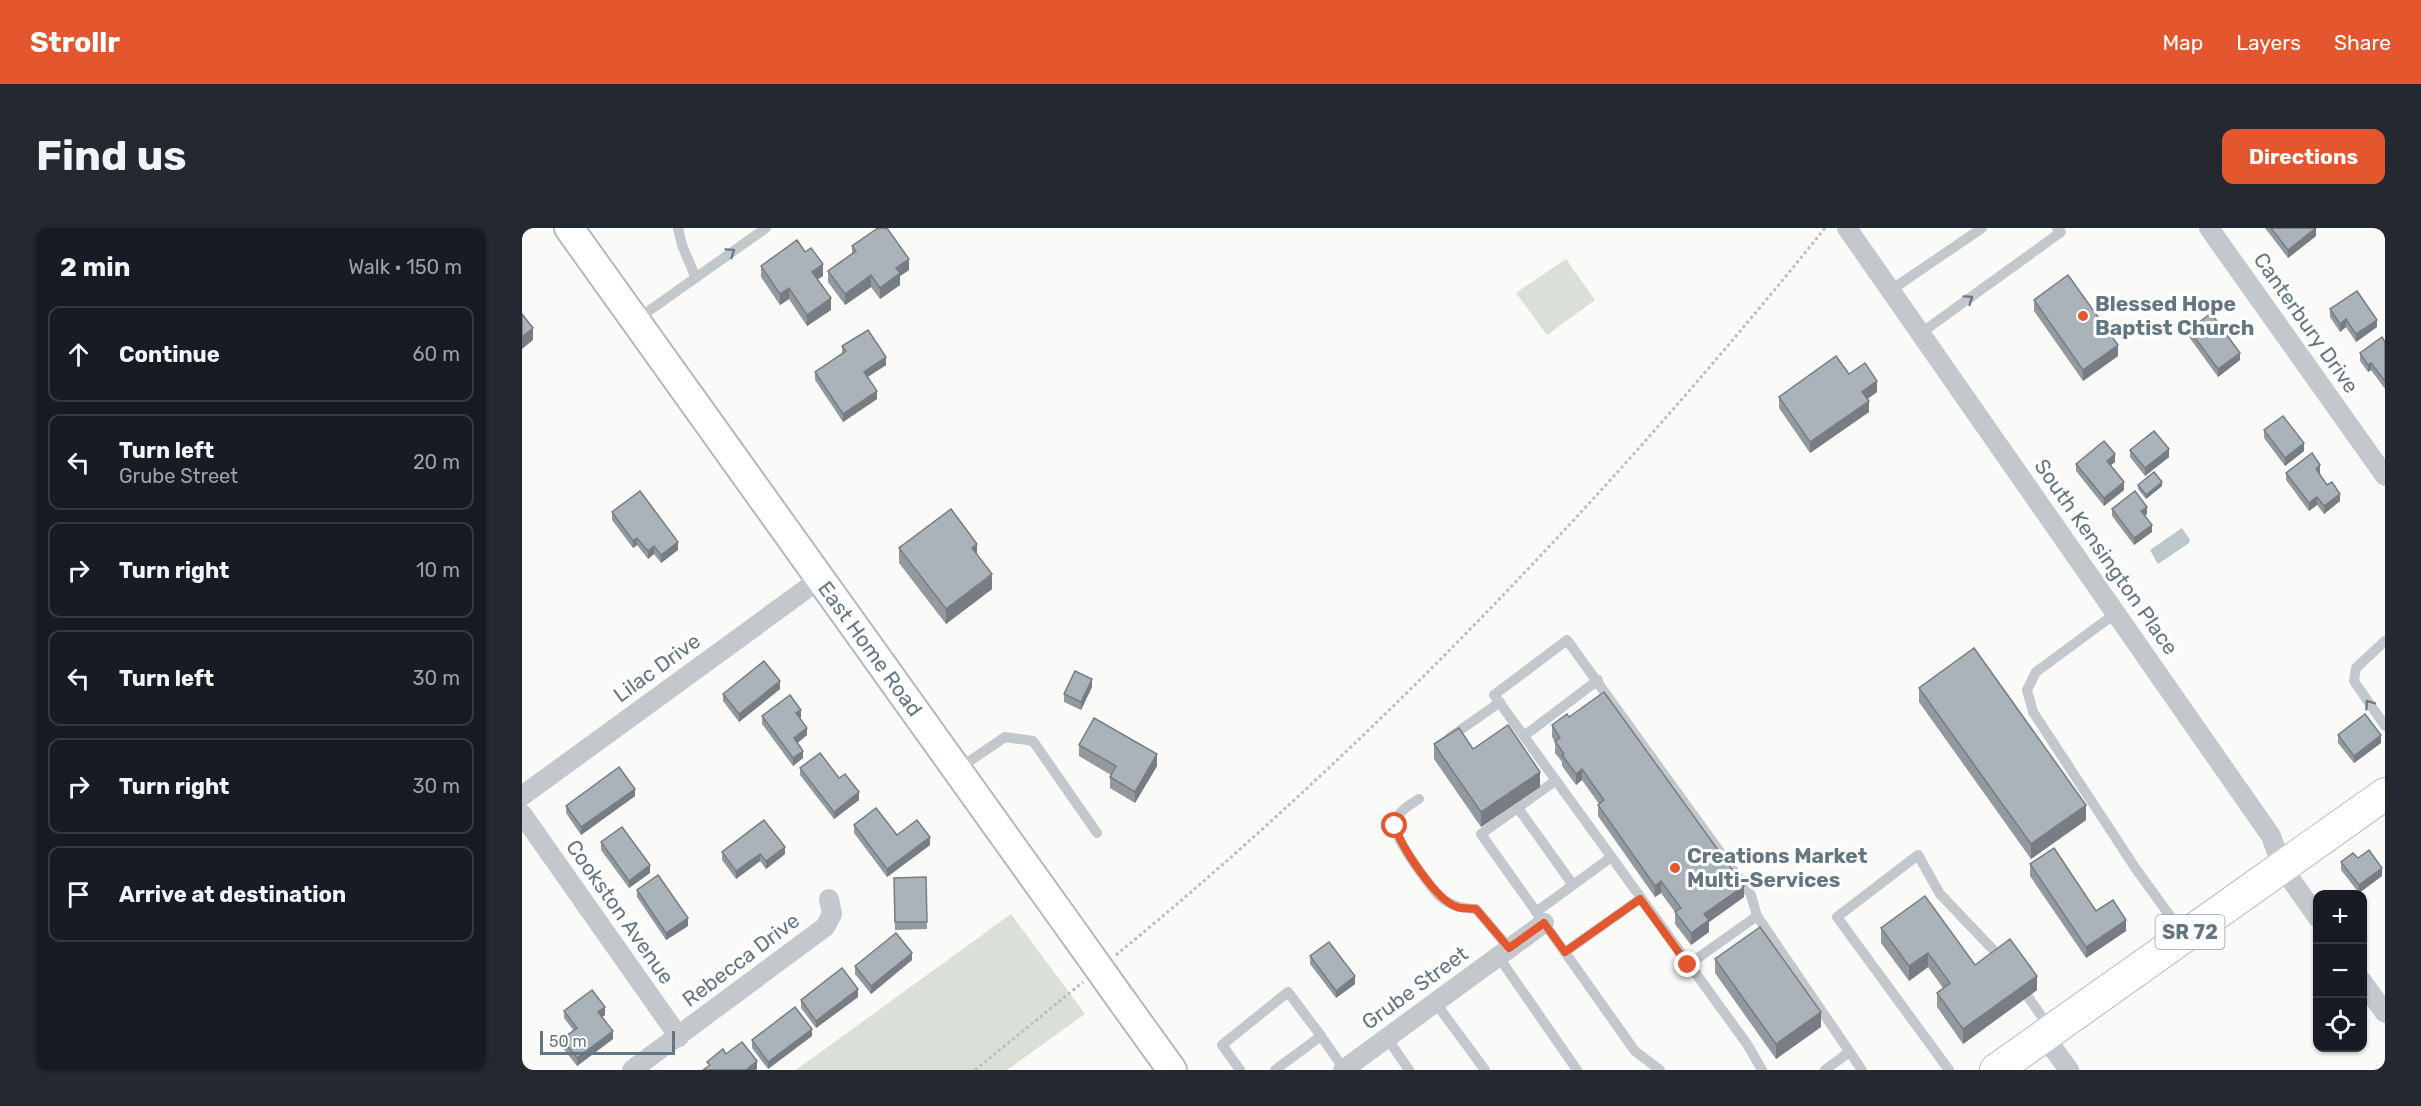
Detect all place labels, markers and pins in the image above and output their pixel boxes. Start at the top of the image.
place label: Blessed Hope Baptist Church [2095,291,2254,340]
marker: Blessed Hope Baptist Church [2076,309,2090,323]
place label: Creations Market Multi-Services [1687,843,1868,892]
marker: Creations Market Multi-Services [1668,861,1682,875]

